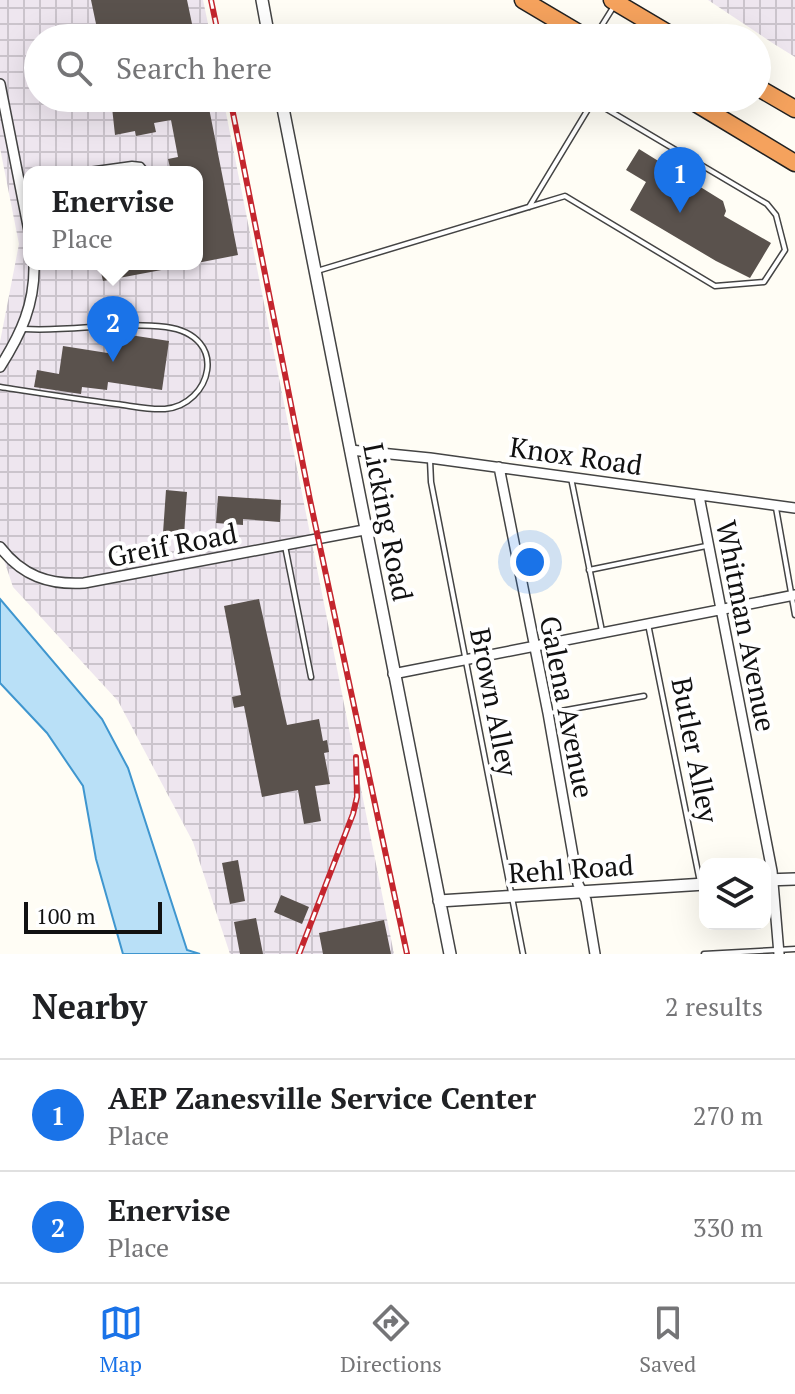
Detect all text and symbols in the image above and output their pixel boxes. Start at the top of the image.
search box [24,24,771,112]
icon: search [52,46,96,90]
text: Search here [116,48,272,88]
pin: 1 [654,147,706,213]
popup [23,166,203,270]
text: Enervise [52,181,174,221]
text: Place [52,221,113,255]
pin: 2 [87,296,139,362]
street label: Knox Road [507,428,645,483]
street label: Licking Road [355,440,422,604]
street label: Greif Road [104,514,240,575]
street label: Whitman Avenue [708,517,785,735]
your location [510,542,550,582]
street label: Galena Avenue [532,613,603,801]
street label: Brown Alley [462,625,527,780]
street label: Butler Alley [663,674,728,826]
street label: Rehl Road [507,846,635,891]
map controls [699,858,771,930]
button: layers [699,858,771,930]
scale bar [24,898,162,934]
text: 100 m [36,901,96,930]
text: Nearby [32,984,147,1029]
text: 2 results [665,989,763,1023]
text: AEP Zanesville Service Center [108,1078,536,1118]
text: 1 [51,1098,65,1132]
text: 270 m [693,1098,763,1132]
text: Place [108,1118,169,1152]
text: Enervise [108,1190,231,1230]
text: 2 [51,1210,65,1244]
text: 330 m [693,1210,763,1244]
text: Place [108,1230,169,1264]
tab: Map [99,1301,143,1378]
tab: Directions [340,1301,442,1378]
tab: Saved [639,1301,696,1378]

